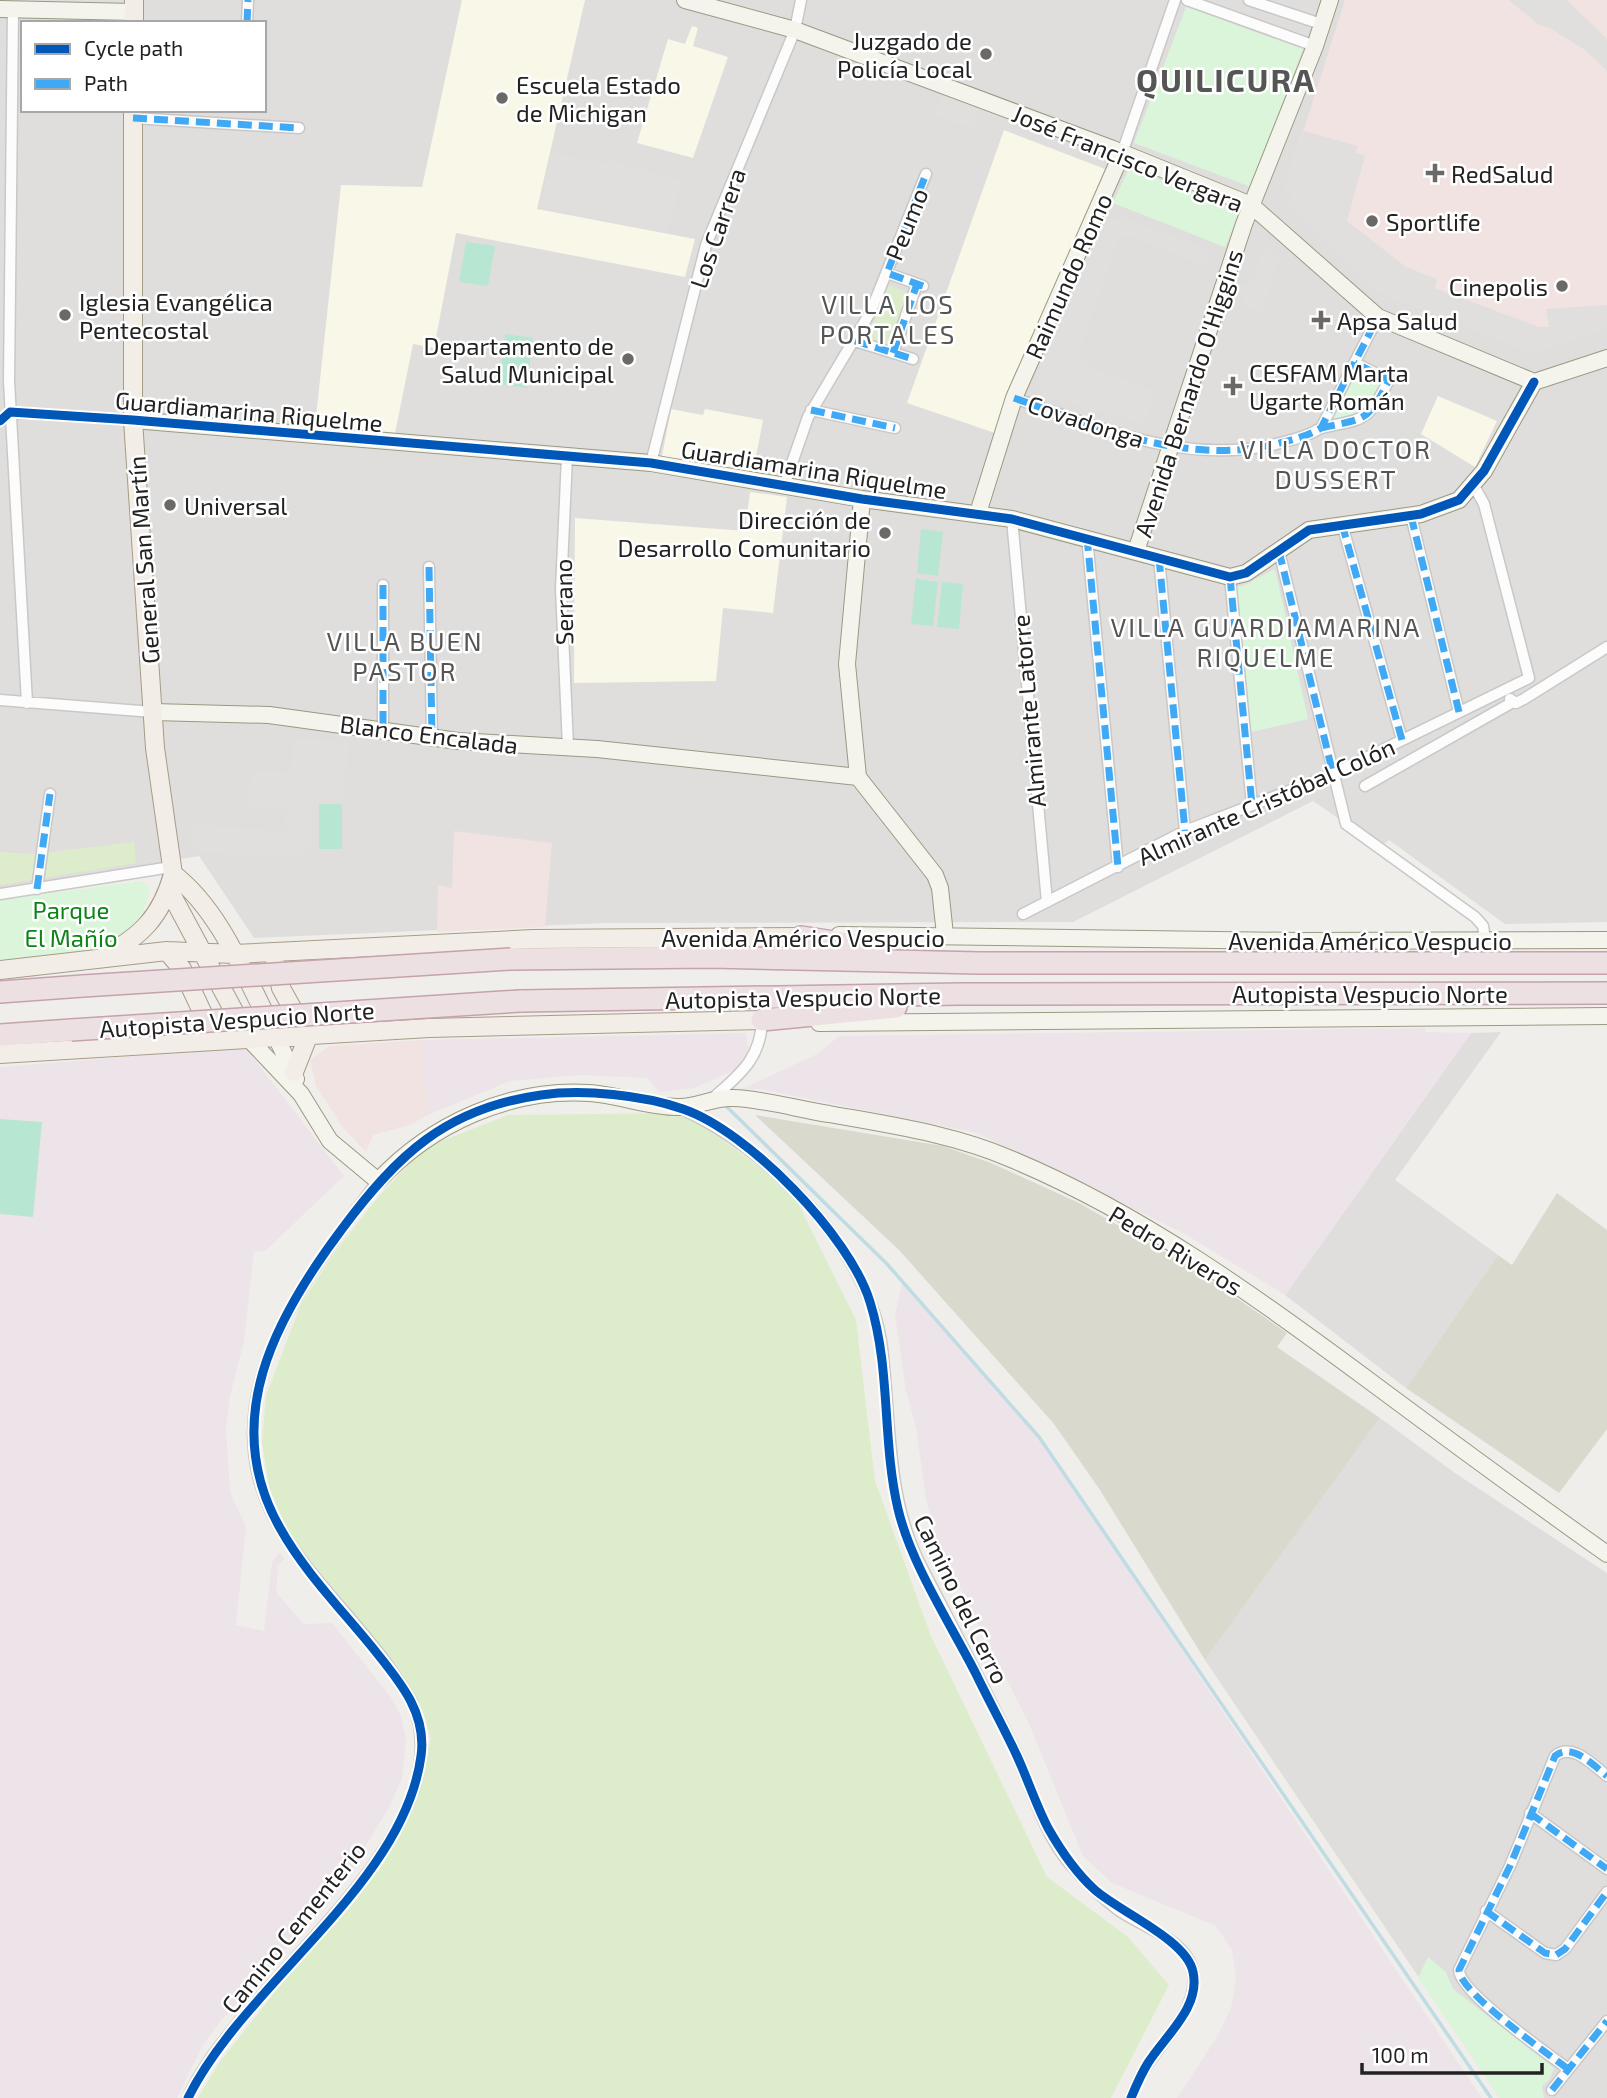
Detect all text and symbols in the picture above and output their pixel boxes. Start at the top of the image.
legend [21,21,266,112]
place label: Juzgado de Policía Local [837,26,972,83]
text: Cycle path [84,35,183,60]
marker: Juzgado de Policía Local [978,46,994,62]
district label: QUILICURA [1136,60,1316,100]
text: Path [84,70,128,95]
place label: Escuela Estado de Michigan [516,70,681,127]
marker: Escuela Estado de Michigan [494,90,510,106]
street label: José Francisco Vergara [1008,98,1248,218]
place label: RedSalud [1451,159,1554,188]
marker: RedSalud [1425,163,1445,183]
street label: Los Carrera [683,164,751,292]
street label: Peumo [878,184,934,264]
street label: Raimundo Romo [1018,189,1118,363]
place label: Sportlife [1386,207,1481,236]
marker: Sportlife [1364,213,1380,229]
street label: Avenida Bernardo O'Higgins [1128,246,1248,540]
place label: Cinepolis [1449,272,1548,301]
marker: Cinepolis [1554,278,1570,294]
place label: Iglesia Evangélica Pentecostal [79,287,273,344]
district label: VILLA LOS PORTALES [820,288,956,349]
place label: Apsa Salud [1337,306,1458,335]
marker: Iglesia Evangélica Pentecostal [57,307,73,323]
marker: Apsa Salud [1311,310,1331,330]
place label: Departamento de Salud Municipal [424,331,614,388]
marker: Departamento de Salud Municipal [620,351,636,367]
place label: CESFAM Marta Ugarte Román [1249,358,1409,415]
marker: CESFAM Marta Ugarte Román [1223,376,1243,396]
street label: Guardiamarina Riquelme [114,385,384,437]
street label: Covadonga [1024,389,1148,453]
district label: VILLA DOCTOR DUSSERT [1240,433,1432,494]
street label: Guardiamarina Riquelme [679,434,949,504]
street label: General San Martín [121,455,165,665]
place label: Universal [184,491,287,520]
marker: Universal [162,497,178,513]
place label: Dirección de Desarrollo Comunitario [618,505,871,562]
marker: Dirección de Desarrollo Comunitario [877,525,893,541]
street label: Serrano [548,559,578,645]
district label: VILLA GUARDIAMARINA RIQUELME [1110,611,1422,672]
street label: Almirante Latorre [1005,613,1051,809]
district label: VILLA BUEN PASTOR [326,625,484,686]
street label: Blanco Encalada [338,709,520,759]
street label: Almirante Cristóbal Colón [1133,731,1399,871]
park label: Parque El Mañío [24,895,118,952]
street label: Avenida Américo Vespucio [661,923,945,952]
street label: Avenida Américo Vespucio [1228,926,1512,955]
street label: Autopista Vespucio Norte [1232,979,1508,1008]
street label: Autopista Vespucio Norte [665,980,941,1014]
street label: Autopista Vespucio Norte [98,995,376,1043]
street label: Pedro Riveros [1104,1199,1248,1301]
street label: Camino del Cerro [909,1510,1015,1688]
street label: Camino Cementerio [215,1835,371,2019]
scale bar [1362,2032,1542,2076]
text: 100 m [1372,2042,1429,2067]

